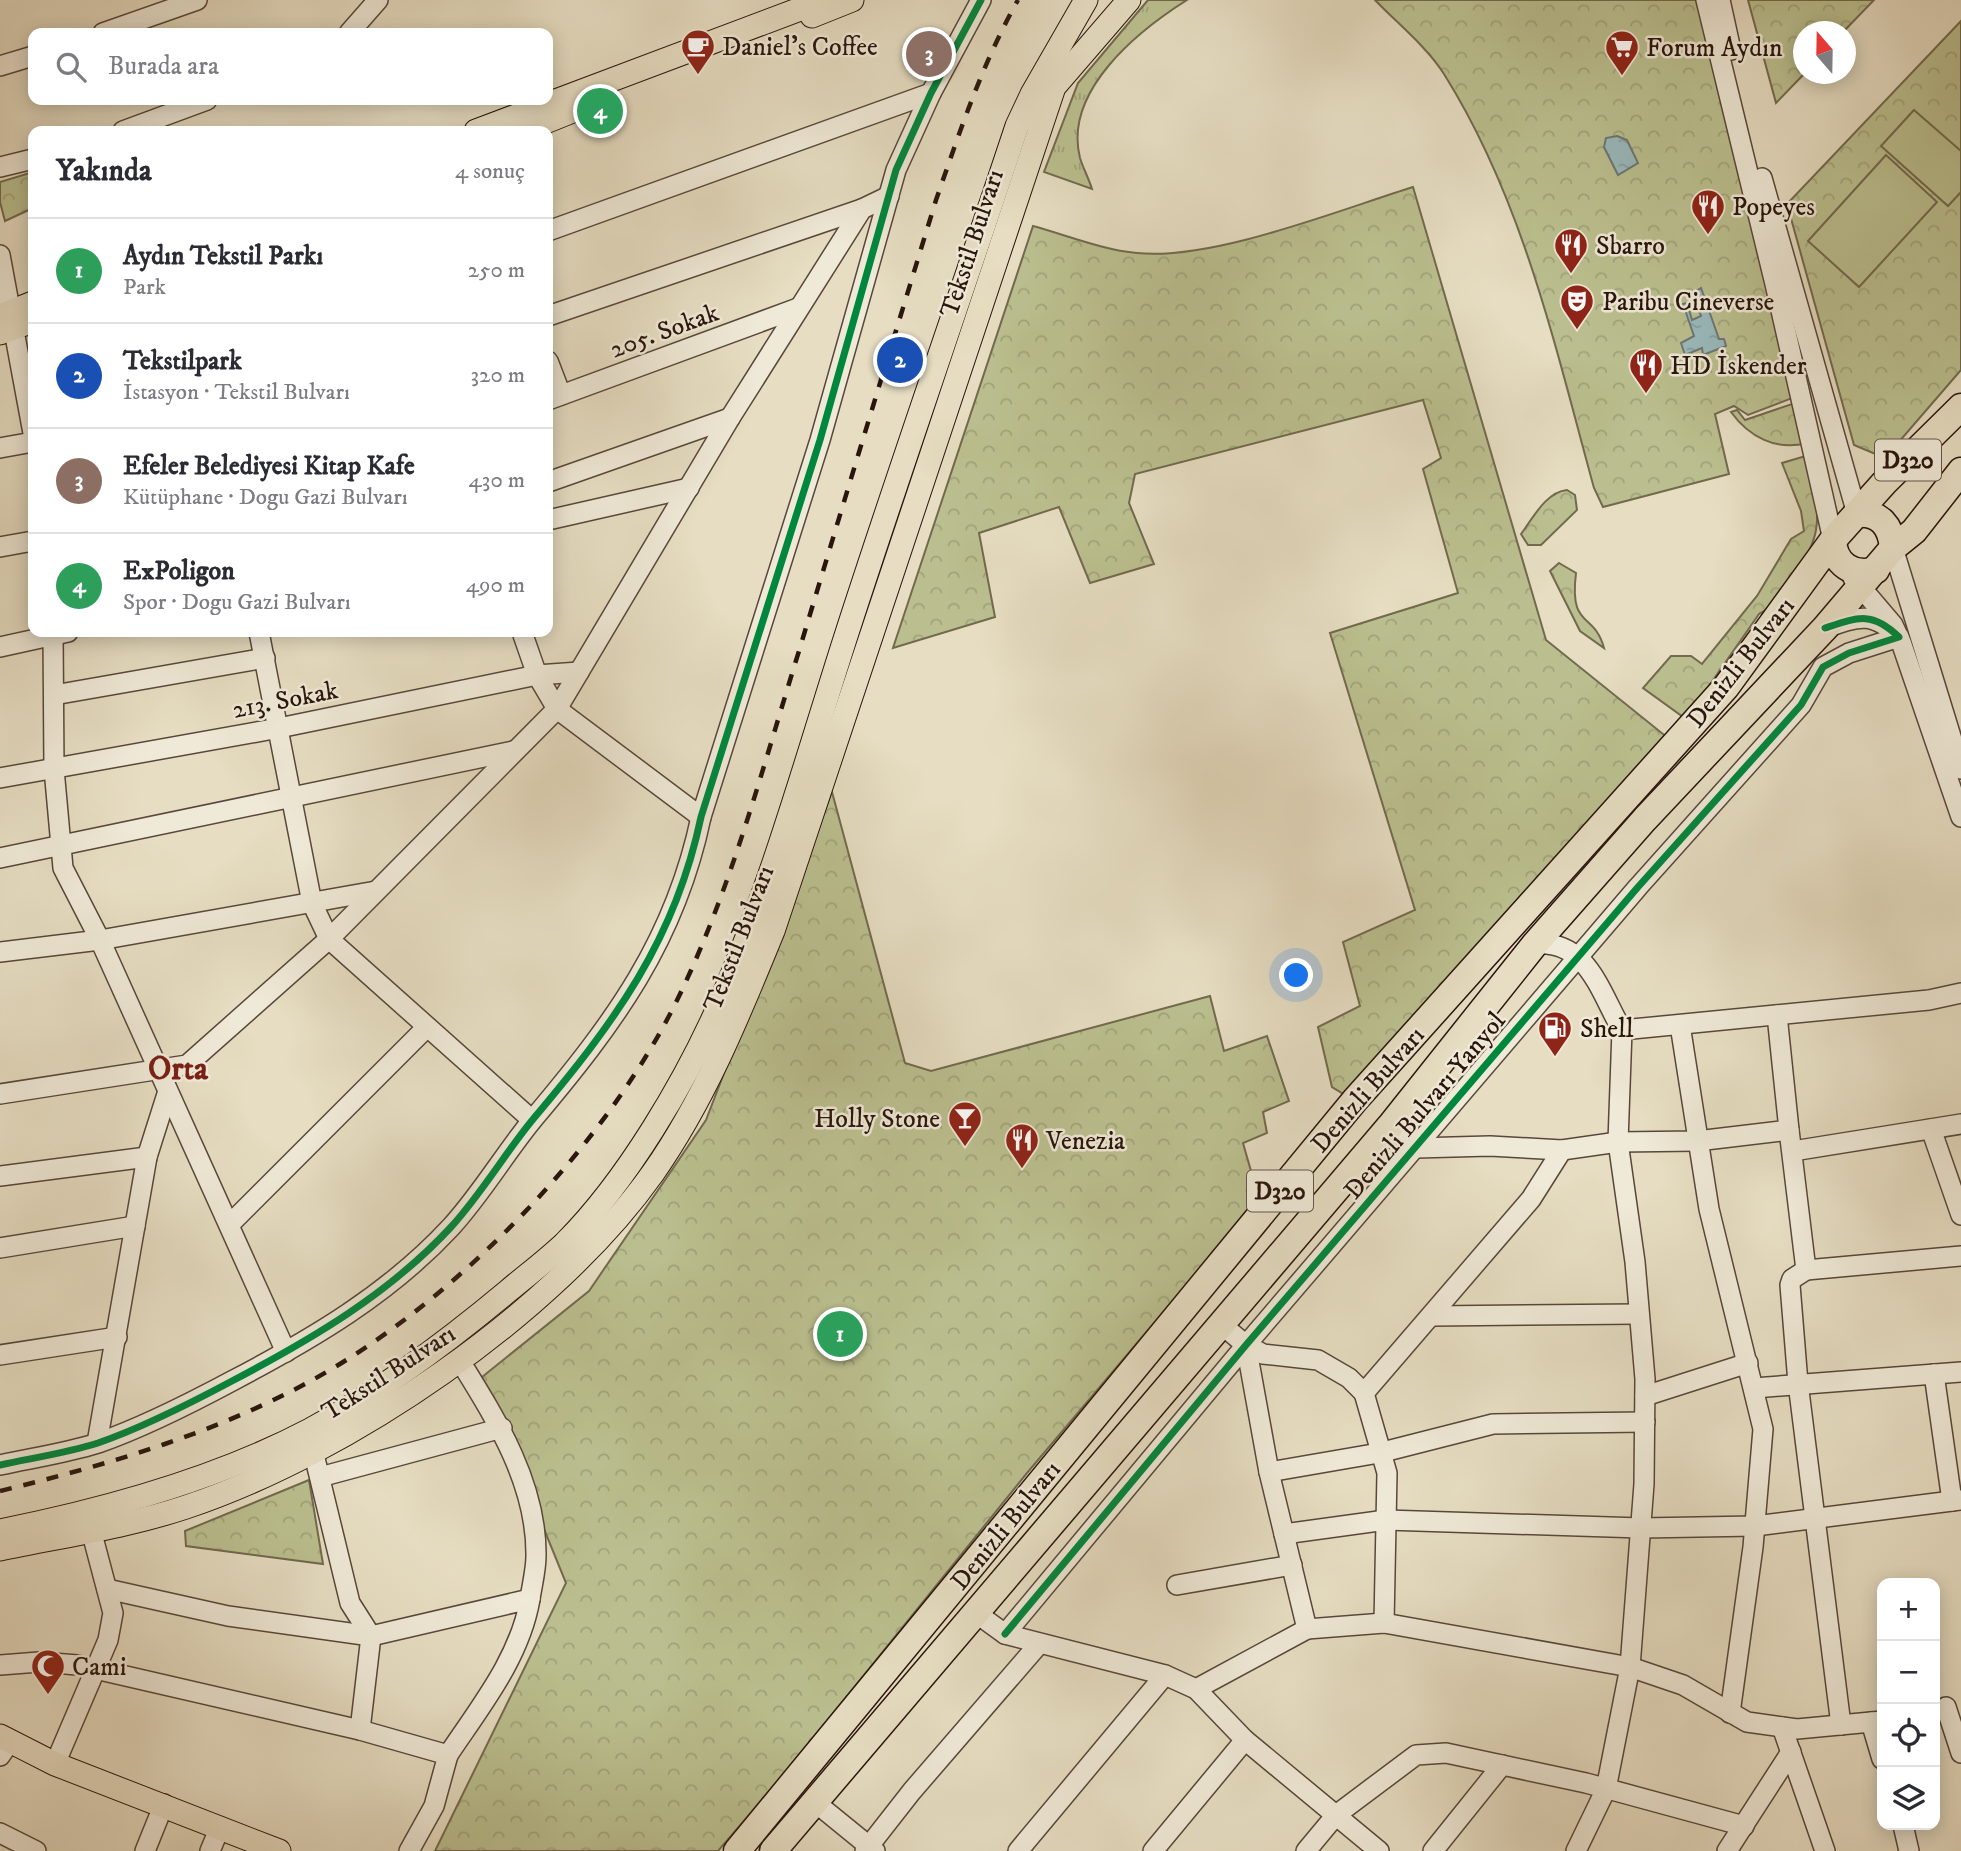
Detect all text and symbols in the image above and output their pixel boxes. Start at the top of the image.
north arrow [1793,21,1856,84]
cafe icon: Daniel’s Coffee [679,27,717,76]
search box [28,28,553,105]
pin: 3 [906,28,952,80]
supermarket icon: Forum Aydın [1603,28,1641,77]
place label: Daniel’s Coffee [722,31,878,64]
place label: Forum Aydın [1646,32,1783,65]
icon: search [52,48,90,86]
text: Burada ara [108,50,219,83]
pin: 4 [577,85,623,137]
text: Yakında [56,153,152,190]
text: 4 sonuç [455,157,525,186]
street label: Tekstil Bulvarı [933,165,1012,321]
restaurant icon: Popeyes [1689,187,1727,236]
place label: Popeyes [1732,191,1815,224]
restaurant icon: Sbarro [1552,226,1590,275]
place label: Sbarro [1596,230,1665,263]
text: Aydın Tekstil Parkı [123,240,323,273]
text: 1 [75,256,83,285]
text: 250 m [468,256,525,285]
text: Park [123,273,166,302]
theatre icon: Paribu Cineverse [1558,282,1596,331]
place label: Paribu Cineverse [1602,286,1774,319]
street label: 205. Sokak [605,296,724,366]
pin: 2 [877,334,923,386]
text: Tekstilpark [123,345,242,378]
restaurant icon: HD İskender [1627,346,1665,395]
place label: HD İskender [1670,349,1807,383]
text: 2 [73,361,85,390]
text: 320 m [471,361,525,390]
text: İstasyon · Tekstil Bulvarı [123,378,350,407]
road number: D320 [1875,439,1941,480]
text: Efeler Belediyesi Kitap Kafe [123,450,415,483]
text: 3 [75,466,83,495]
text: 430 m [469,466,525,495]
text: Kütüphane · Dogu Gazi Bulvarı [123,483,408,512]
text: ExPoligon [123,555,235,588]
text: 4 [72,571,86,600]
text: 490 m [466,571,525,600]
text: Spor · Dogu Gazi Bulvarı [123,588,351,617]
street label: Denizli Bulvarı [1680,591,1803,735]
street label: 213. Sokak [230,674,341,727]
street label: Tekstil Bulvarı [697,861,782,1016]
your location [1279,958,1313,992]
street label: Denizli Bulvarı Yanyol [1337,1005,1513,1206]
fuel station icon: Shell [1536,1009,1574,1058]
place label: Shell [1580,1013,1634,1046]
street label: Denizli Bulvarı [1304,1020,1432,1160]
district label: Orta [148,1049,209,1090]
bar icon: Holly Stone [946,1099,984,1148]
place label: Holly Stone [814,1103,940,1136]
restaurant icon: Venezia [1003,1121,1041,1170]
place label: Venezia [1045,1125,1125,1158]
road number: D320 [1247,1170,1313,1212]
pin: 1 [817,1308,863,1360]
street label: Tekstil Bulvarı [316,1318,462,1429]
street label: Denizli Bulvarı [944,1454,1068,1597]
map controls [1877,1578,1940,1830]
button: + [1877,1578,1940,1641]
button: − [1877,1641,1940,1704]
mosque icon: Cami [29,1647,67,1696]
place label: Cami [72,1651,127,1684]
button: locate [1877,1704,1940,1767]
button: layers [1877,1767,1940,1830]

